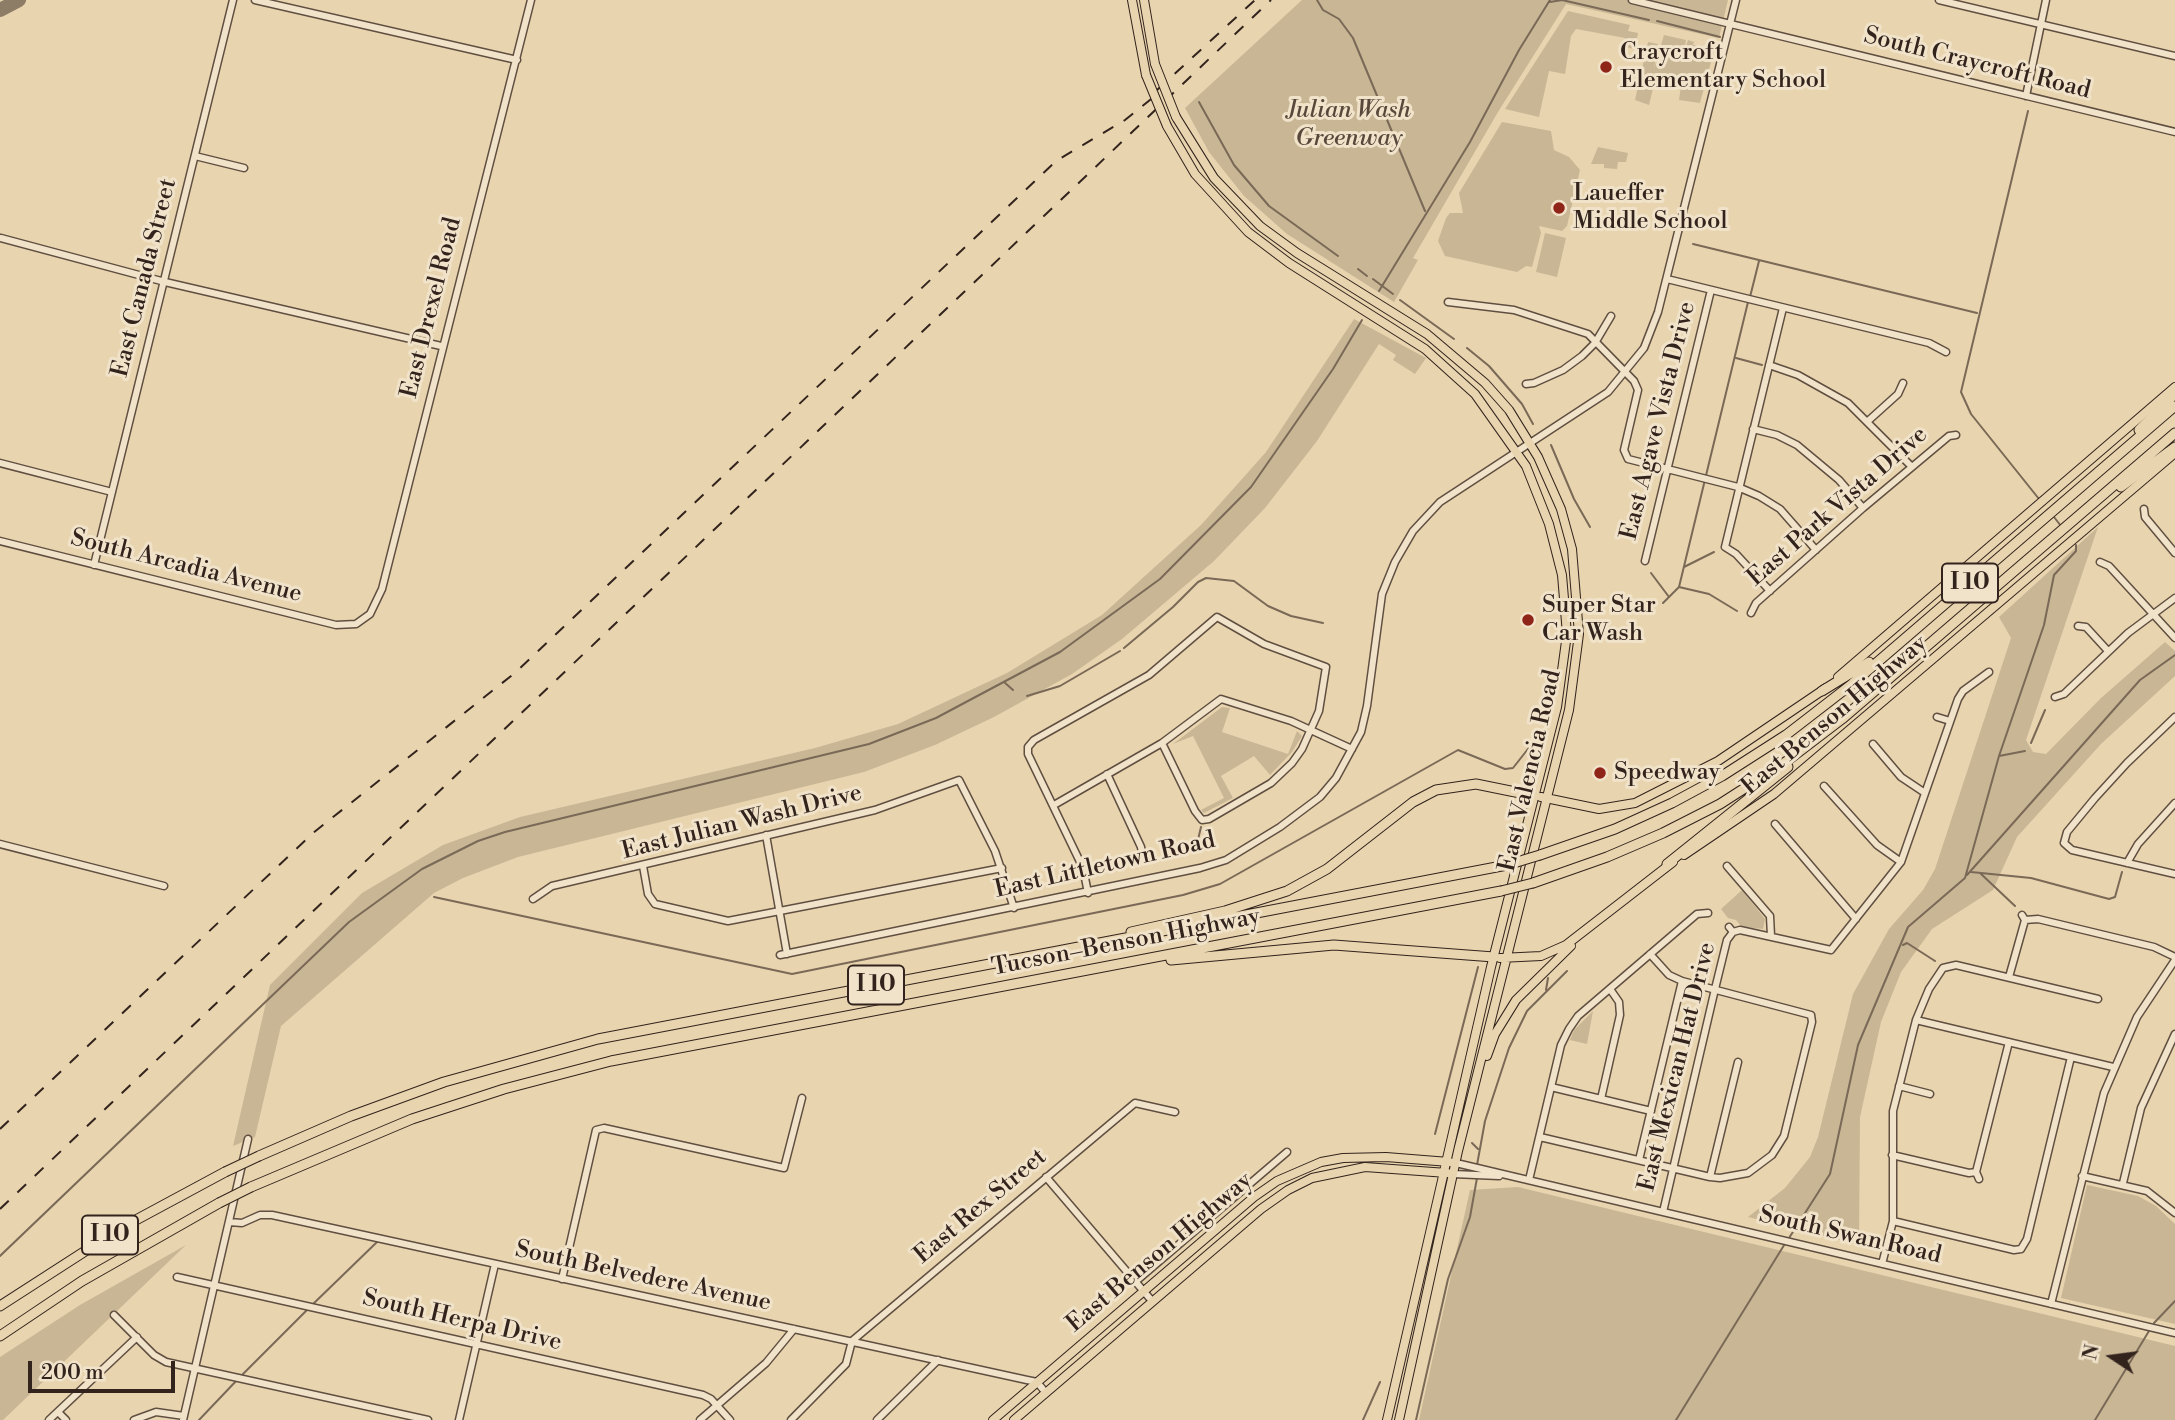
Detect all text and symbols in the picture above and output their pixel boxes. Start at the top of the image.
street label: South Craycroft Road [1861,22,2093,106]
place label: Craycroft Elementary School [1620,39,1826,95]
marker: Craycroft Elementary School [1598,59,1614,75]
park label: Julian Wash Greenway [1287,97,1411,153]
street label: East Canada Street [106,176,184,380]
place label: Laueffer Middle School [1573,180,1728,236]
marker: Laueffer Middle School [1551,200,1567,216]
street label: East Drexel Road [396,215,468,401]
street label: East Agave Vista Drive [1615,299,1703,543]
street label: East Park Vista Drive [1742,421,1934,593]
street label: South Arcadia Avenue [67,524,305,610]
road number: I 10 [1942,564,1998,603]
place label: Super Star Car Wash [1542,592,1656,648]
marker: Super Star Car Wash [1520,612,1536,628]
street label: East Benson Highway [1736,630,1934,802]
street label: East Valencia Road [1494,667,1568,875]
place label: Speedway [1614,759,1720,787]
marker: Speedway [1592,765,1608,781]
street label: East Julian Wash Drive [619,779,865,867]
street label: East Littletown Road [992,827,1218,905]
street label: Tucson–Benson Highway [989,903,1263,983]
street label: East Mexican Hat Drive [1633,940,1723,1194]
road number: I 10 [848,966,904,1004]
street label: East Rex Street [909,1143,1053,1271]
street label: East Benson Highway [1061,1167,1259,1339]
street label: South Swan Road [1756,1201,1944,1271]
road number: I 10 [82,1216,138,1254]
street label: South Belvedere Avenue [512,1236,774,1318]
street label: South Herpa Drive [360,1284,564,1358]
north arrow [2077,1322,2147,1392]
text: N [2078,1342,2105,1362]
scale bar [32,1346,178,1390]
text: 200 m [41,1360,104,1386]

